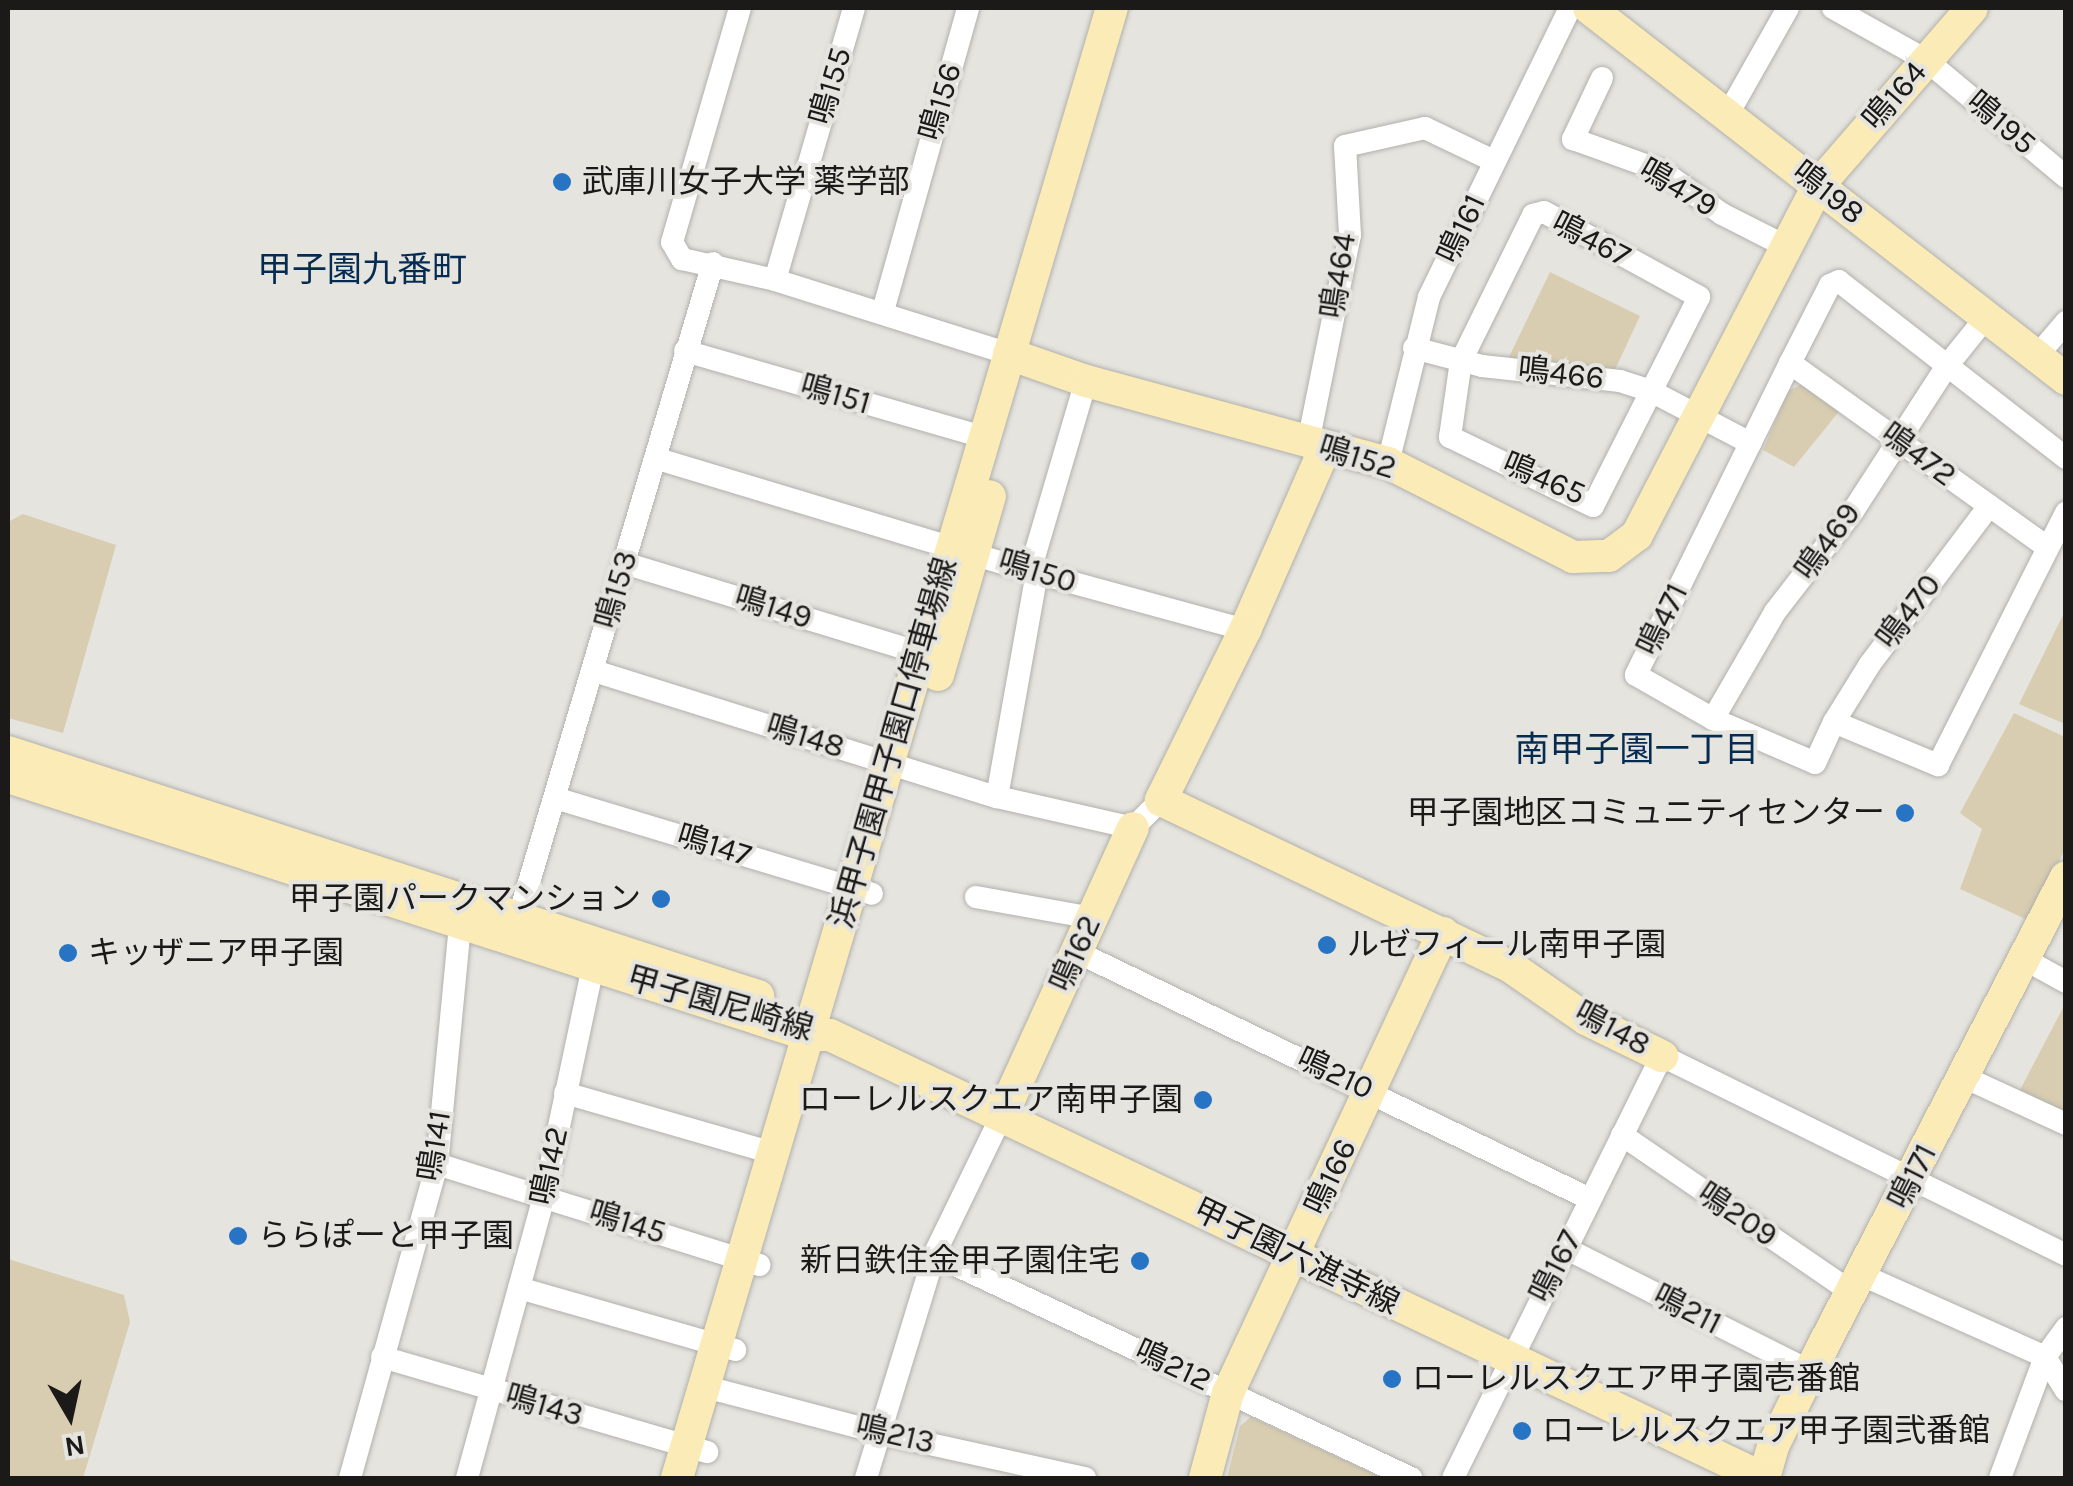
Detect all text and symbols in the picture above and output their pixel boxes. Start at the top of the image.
street label: 鳴155 [802,43,860,129]
street label: 鳴164 [1855,54,1935,138]
street label: 鳴156 [912,59,970,145]
street label: 鳴195 [1958,83,2044,163]
street label: 鳴479 [1632,151,1724,225]
street label: 鳴198 [1784,153,1872,233]
place label: 武庫川女子大学 薬学部 [582,163,910,201]
marker: 武庫川女子大学 薬学部 [551,171,573,193]
street label: 鳴161 [1429,188,1495,270]
street label: 鳴467 [1545,204,1637,276]
street label: 鳴464 [1313,230,1365,322]
district label: 甲子園九番町 [257,249,467,291]
street label: 鳴466 [1516,350,1606,398]
street label: 鳴151 [795,367,875,423]
street label: 鳴472 [1873,415,1963,495]
street label: 鳴152 [1314,428,1400,488]
street label: 鳴465 [1497,444,1591,514]
street label: 鳴469 [1787,496,1869,588]
street label: 鳴150 [993,542,1081,602]
street label: 鳴153 [588,546,646,634]
street label: 浜甲子園甲子園口停車場線 [823,553,965,933]
street label: 鳴470 [1868,567,1950,657]
street label: 鳴149 [730,578,816,638]
street label: 鳴471 [1629,578,1697,662]
street label: 鳴148 [761,707,849,767]
district label: 南甲子園一丁目 [1515,729,1759,771]
place label: 甲子園地区コミュニティセンター [1405,794,1885,832]
marker: 甲子園地区コミュニティセンター [1894,802,1916,824]
street label: 鳴147 [672,817,756,875]
place label: 甲子園パークマンション [289,880,641,918]
marker: 甲子園パークマンション [650,888,672,910]
street label: 鳴162 [1042,910,1110,998]
place label: ルゼフィール南甲子園 [1347,926,1667,964]
place label: キッザニア甲子園 [88,934,344,972]
marker: ルゼフィール南甲子園 [1316,934,1338,956]
marker: キッザニア甲子園 [57,942,79,964]
street label: 甲子園尼崎線 [622,959,818,1049]
street label: 鳴148 [1568,993,1656,1065]
street label: 鳴210 [1291,1040,1379,1108]
place label: ローレルスクエア南甲子園 [799,1081,1183,1119]
marker: ローレルスクエア南甲子園 [1192,1089,1214,1111]
street label: 鳴141 [410,1108,460,1184]
street label: 鳴142 [523,1123,577,1209]
street label: 鳴166 [1297,1133,1365,1221]
street label: 鳴171 [1880,1138,1946,1216]
street label: 鳴209 [1690,1174,1784,1256]
street label: 甲子園六湛寺線 [1187,1191,1405,1323]
street label: 鳴145 [584,1193,670,1253]
place label: ららぽーと甲子園 [258,1217,514,1255]
street label: 鳴167 [1522,1224,1590,1310]
marker: ららぽーと甲子園 [227,1225,249,1247]
place label: 新日鉄住金甲子園住宅 [800,1242,1120,1280]
marker: 新日鉄住金甲子園住宅 [1129,1250,1151,1272]
street label: 鳴211 [1646,1277,1728,1343]
street label: 鳴212 [1129,1332,1217,1400]
place label: ローレルスクエア甲子園壱番館 [1412,1360,1860,1398]
north arrow [20,1366,120,1466]
marker: ローレルスクエア甲子園壱番館 [1381,1368,1403,1390]
street label: 鳴143 [501,1377,587,1435]
street label: 鳴213 [852,1407,938,1463]
place label: ローレルスクエア甲子園弐番館 [1542,1412,1990,1450]
marker: ローレルスクエア甲子園弐番館 [1511,1420,1533,1442]
text: N [62,1428,87,1464]

